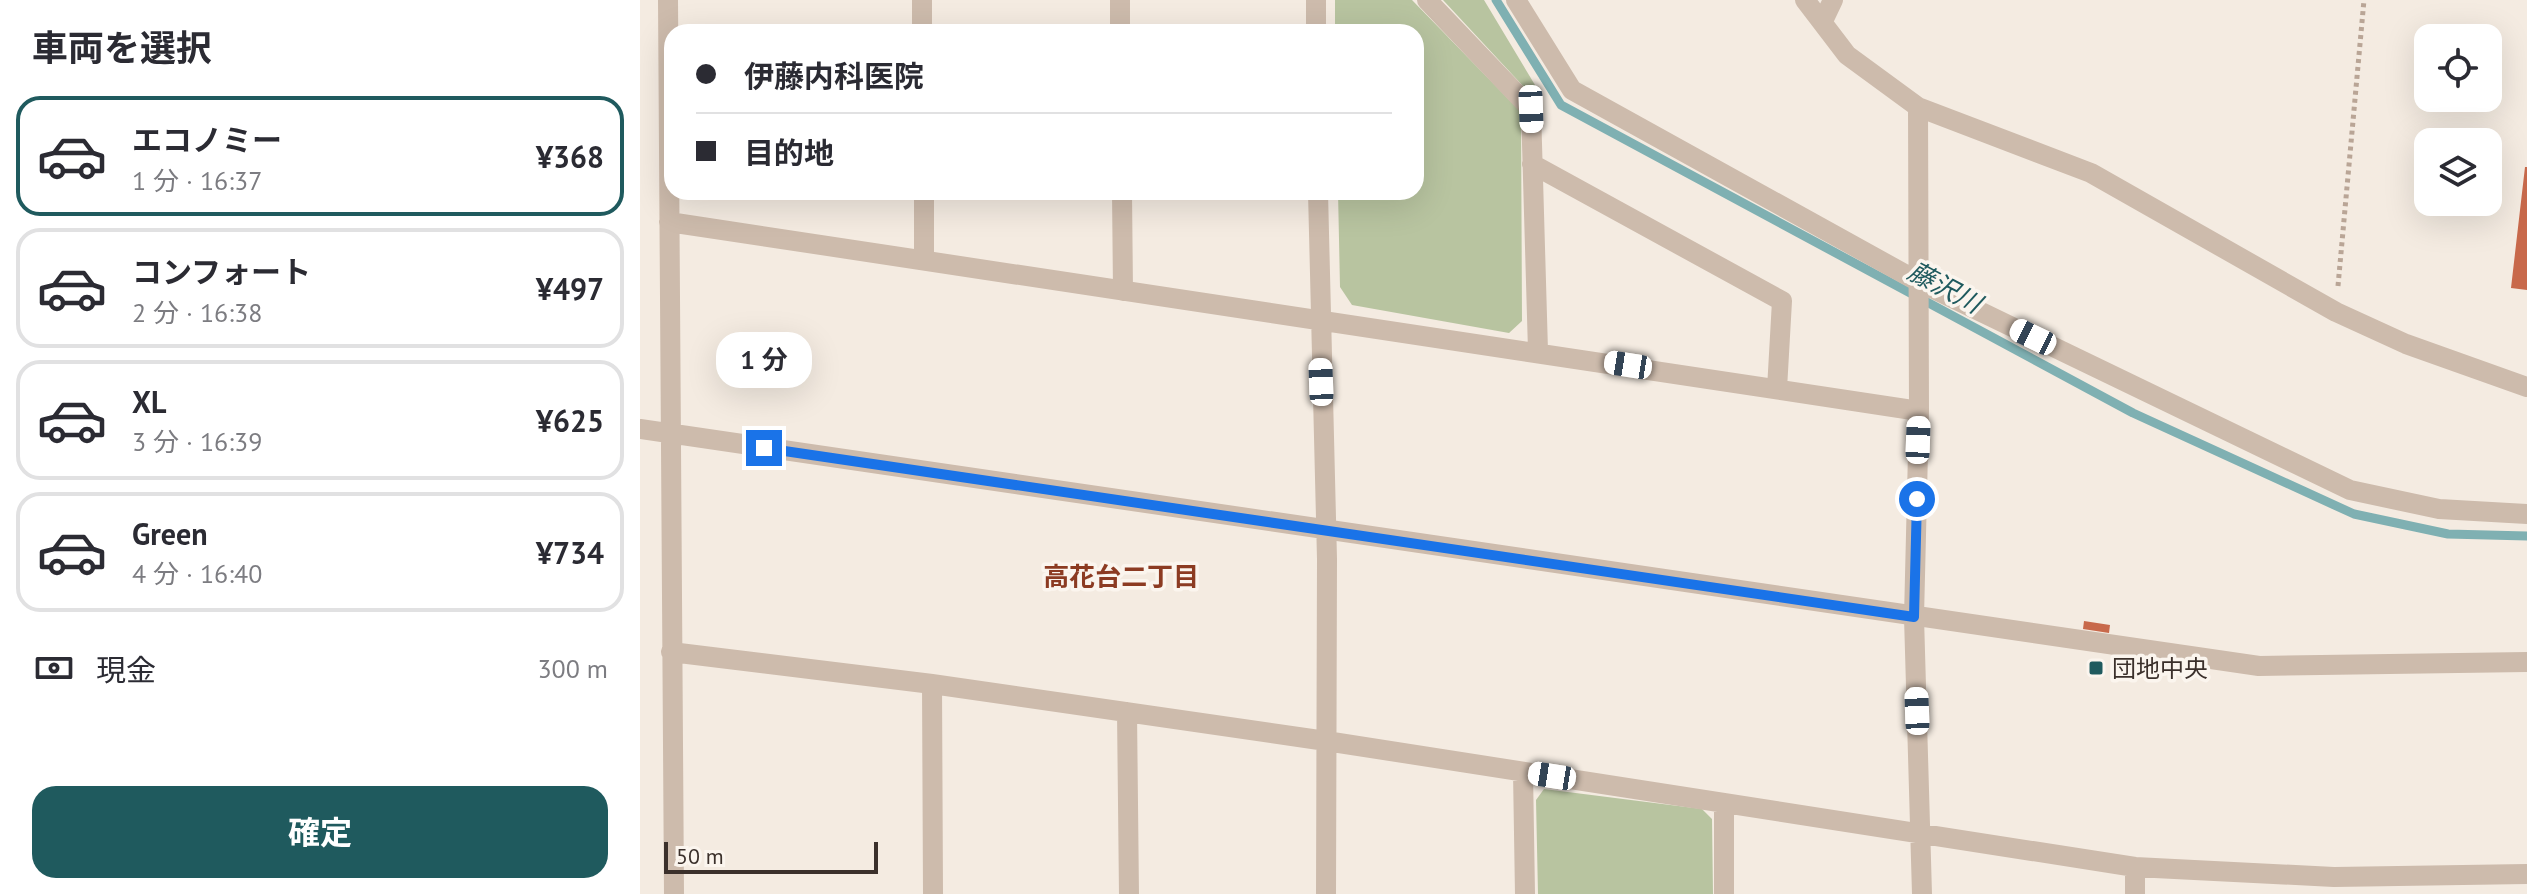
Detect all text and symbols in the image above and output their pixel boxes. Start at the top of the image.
text: 車両を選択 [32,24,212,71]
map controls [2414,24,2502,216]
button: locate [2414,24,2502,112]
text: 伊藤内科医院 [744,56,924,95]
car [1518,85,1544,133]
icon: car [36,120,108,192]
text: エコノミー [132,120,282,159]
button: layers [2414,128,2502,216]
text: 目的地 [744,133,834,172]
text: ¥368 [536,137,604,176]
text: 1 分 · 16:37 [132,164,262,197]
icon: car [36,252,108,324]
text: コンフォート [132,252,311,291]
water label: 藤沢川 [1903,254,1990,321]
text: ¥497 [536,269,604,308]
text: 2 分 · 16:38 [132,296,262,329]
car [2006,316,2060,358]
callout: 1 分 [716,332,812,388]
text: 1 分 [740,343,788,376]
car [1602,349,1654,381]
car [1308,358,1334,406]
text: XL [132,382,166,421]
icon: car [36,384,108,456]
text: ¥625 [536,401,604,440]
car [1905,416,1931,464]
text: 3 分 · 16:39 [132,425,262,458]
route end [746,430,782,466]
route start [1899,481,1935,517]
text: Green [132,514,207,553]
icon: car [36,516,108,588]
text: ¥734 [536,533,604,572]
text: 4 分 · 16:40 [132,557,262,590]
district label: 高花台二丁目 [1043,560,1199,593]
icon: cash [32,646,76,690]
text: 現金 [96,650,156,689]
text: 300 m [537,652,608,685]
place label: 団地中央 [2112,653,2208,684]
marker: 団地中央 [2087,659,2105,677]
car [1904,687,1930,735]
car [1526,760,1578,792]
button: 確定 [32,786,608,878]
scale bar [664,838,878,874]
text: 50 m [676,842,724,870]

